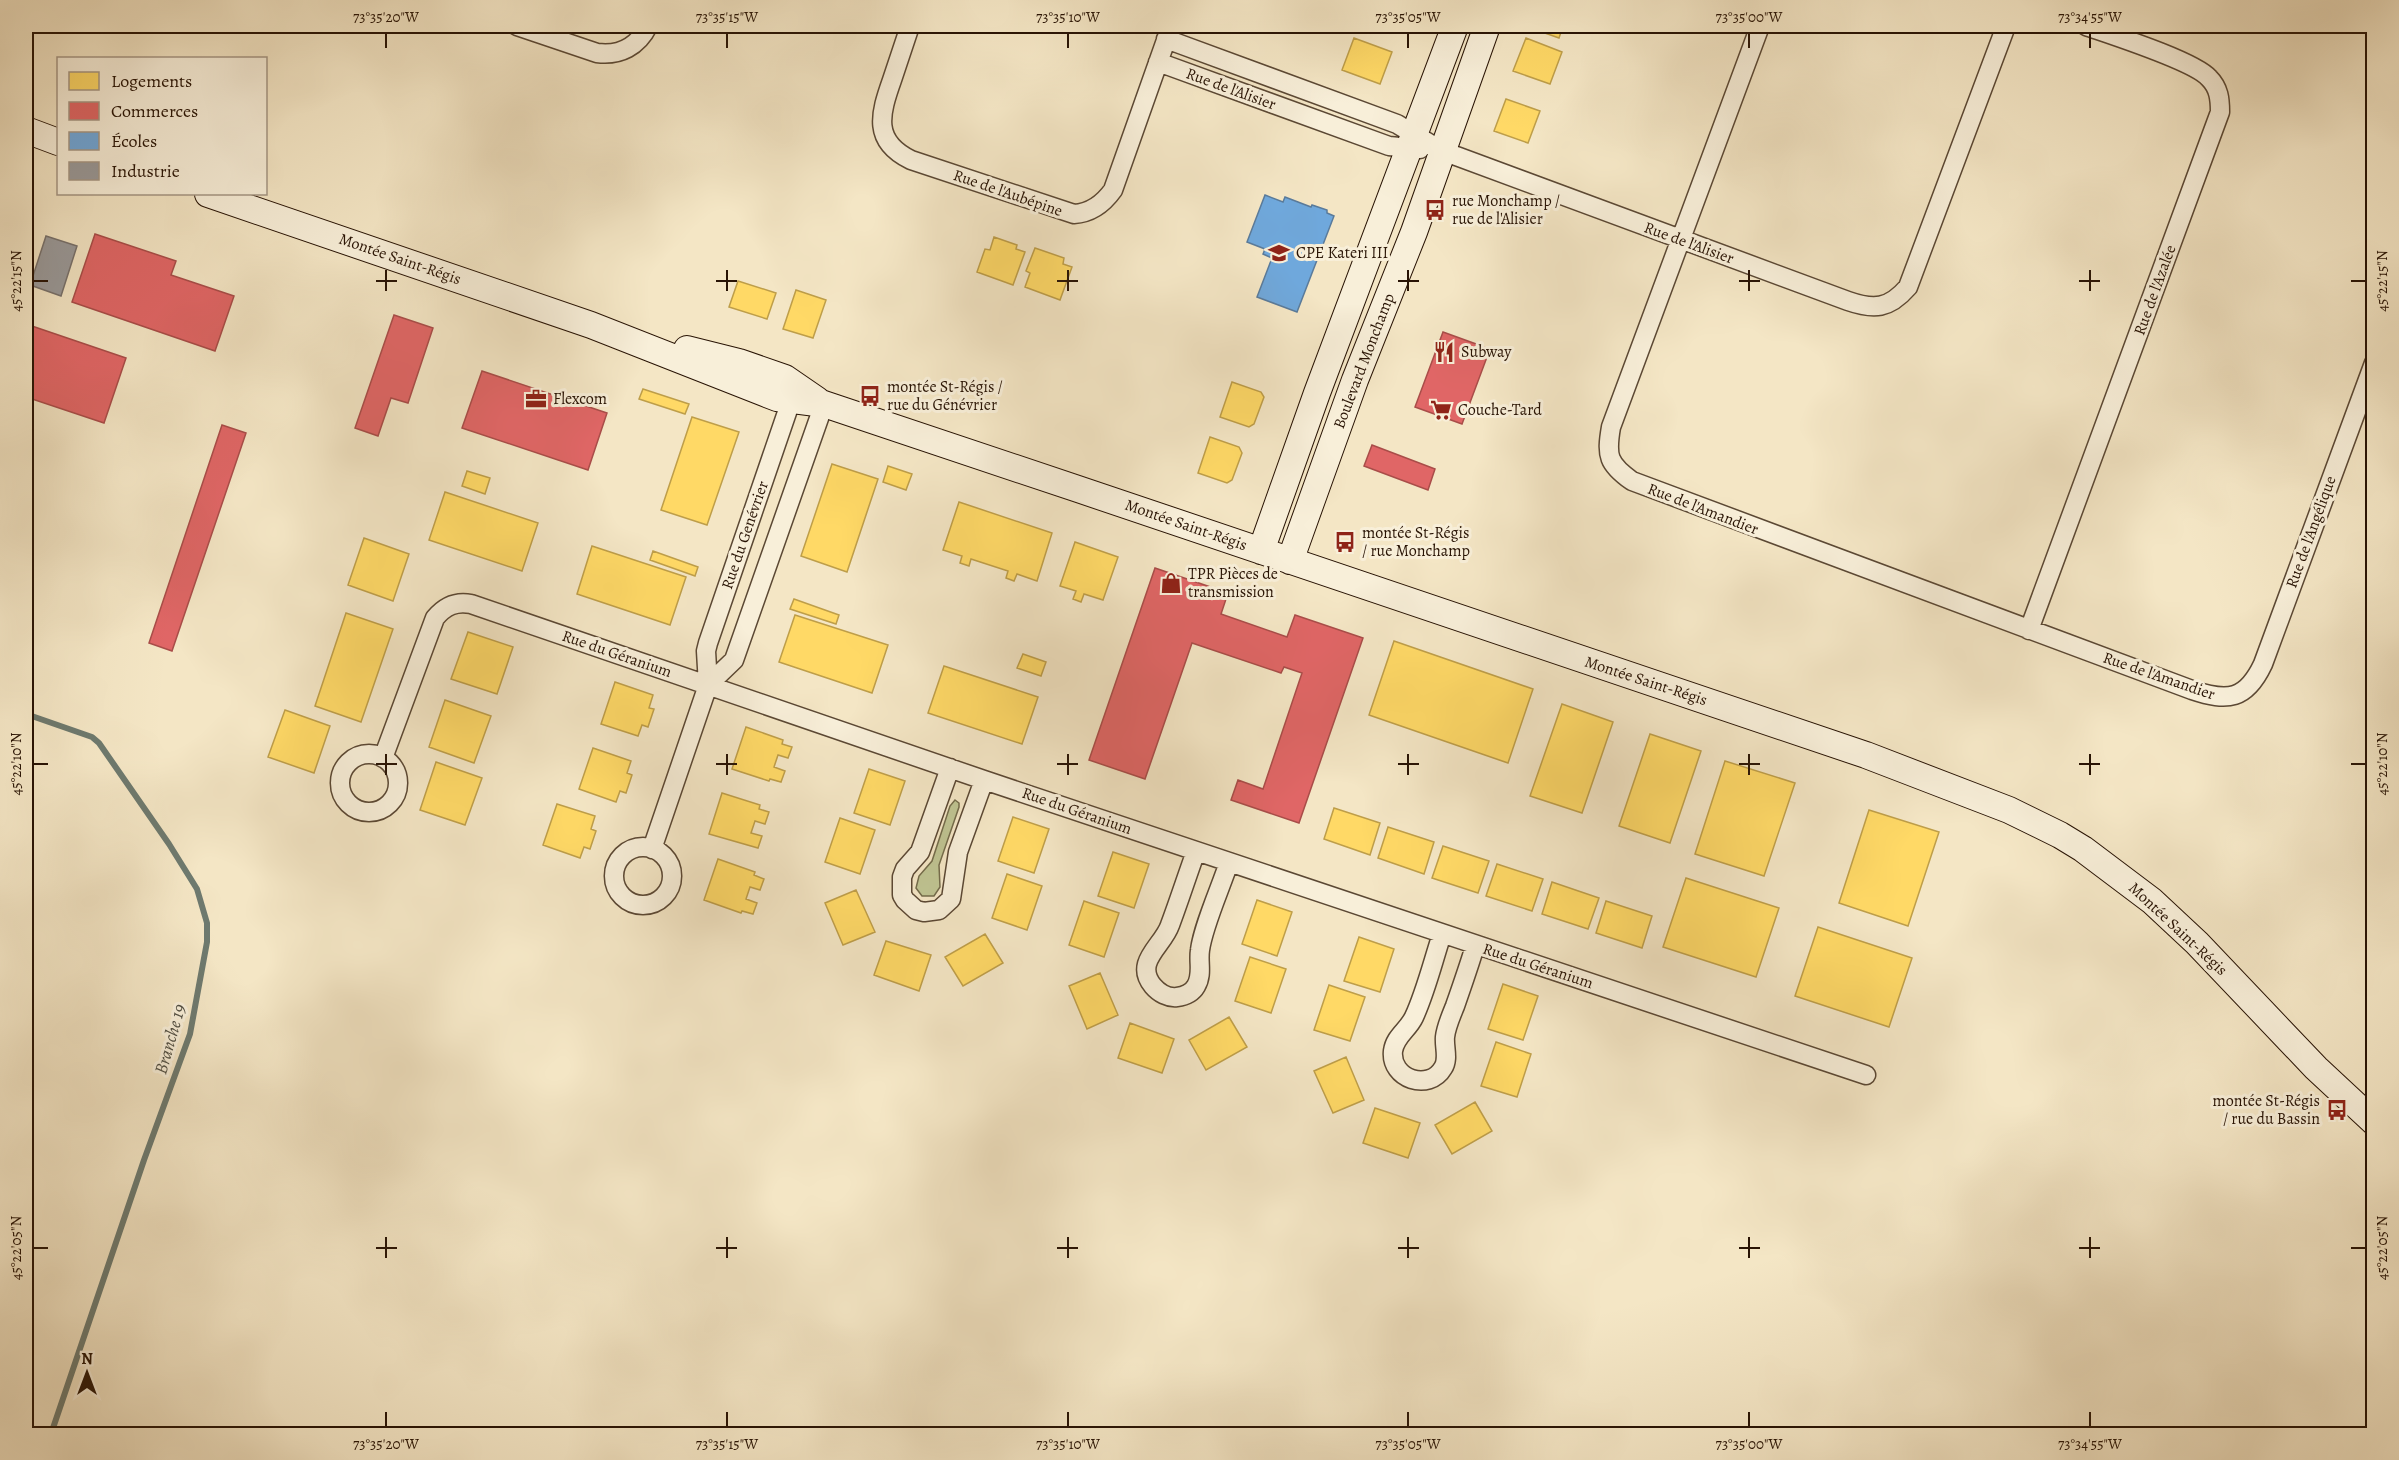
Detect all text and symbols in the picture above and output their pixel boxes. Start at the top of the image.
text: 73°35'20"W [353,7,419,27]
text: 73°35'15"W [696,7,758,27]
text: 73°35'10"W [1036,7,1100,27]
text: 73°35'05"W [1375,7,1441,27]
text: 73°35'00"W [1716,7,1782,27]
text: 73°34'55"W [2058,7,2122,27]
legend [57,57,267,195]
street label: Rue de l'Alisier [1183,63,1279,115]
text: Logements [111,69,192,93]
text: Commerces [111,99,198,123]
text: Écoles [111,129,157,153]
text: Industrie [111,159,180,183]
street label: Rue de l'Aubépine [950,164,1066,222]
place label: rue Monchamp / rue de l'Alisier [1452,190,1560,230]
bus stop icon: rue Monchamp / rue de l'Alisier [1423,198,1447,222]
street label: Rue de l'Alisier [1641,217,1737,269]
street label: Montée Saint-Régis [336,228,464,290]
school or university icon: CPE Kateri III [1267,241,1291,265]
place label: CPE Kateri III [1296,242,1388,264]
street label: Rue de l'Azalée [2128,242,2182,338]
text: 45°22'15"N [6,250,26,312]
text: 45°22'15"N [2372,250,2392,312]
street label: Boulevard Monchamp [1328,290,1400,432]
restaurant icon: Subway [1432,340,1456,364]
place label: Subway [1461,341,1512,363]
place label: montée St-Régis / rue du Génévrier [887,376,1003,416]
bus stop icon: montée St-Régis / rue du Génévrier [858,384,882,408]
office icon: Flexcom [524,387,548,411]
place label: Flexcom [553,388,607,410]
supermarket icon: Couche-Tard [1429,398,1453,422]
place label: Couche-Tard [1458,399,1542,421]
street label: Rue de l'Angélique [2281,473,2341,591]
street label: Rue du Genévrier [716,478,774,592]
street label: Rue de l'Amandier [1644,478,1762,540]
street label: Montée Saint-Régis [1122,494,1250,556]
place label: montée St-Régis / rue Monchamp [1362,522,1470,562]
bus stop icon: montée St-Régis / rue Monchamp [1333,530,1357,554]
place label: TPR Pièces de transmission [1188,563,1278,603]
shop icon: TPR Pièces de transmission [1159,571,1183,595]
street label: Rue du Géranium [559,625,675,683]
street label: Rue de l'Amandier [2100,647,2218,705]
street label: Montée Saint-Régis [1582,651,1710,711]
text: 45°22'10"N [6,732,26,796]
text: 45°22'10"N [2372,732,2392,796]
street label: Rue du Géranium [1019,782,1135,840]
street label: Montée Saint-Régis [2124,877,2232,981]
street label: Rue du Géranium [1480,938,1596,994]
water label: Branche 19 [149,1001,191,1077]
place label: montée St-Régis / rue du Bassin [2213,1090,2320,1130]
bus stop icon: montée St-Régis / rue du Bassin [2325,1098,2349,1122]
text: 45°22'05"N [6,1216,26,1280]
text: 45°22'05"N [2372,1216,2392,1280]
north arrow [57,1343,117,1403]
text: N [81,1348,93,1370]
text: 73°35'20"W [353,1434,419,1454]
text: 73°35'15"W [696,1434,758,1454]
text: 73°35'10"W [1036,1434,1100,1454]
text: 73°35'05"W [1375,1434,1441,1454]
text: 73°35'00"W [1716,1434,1782,1454]
text: 73°34'55"W [2058,1434,2122,1454]

